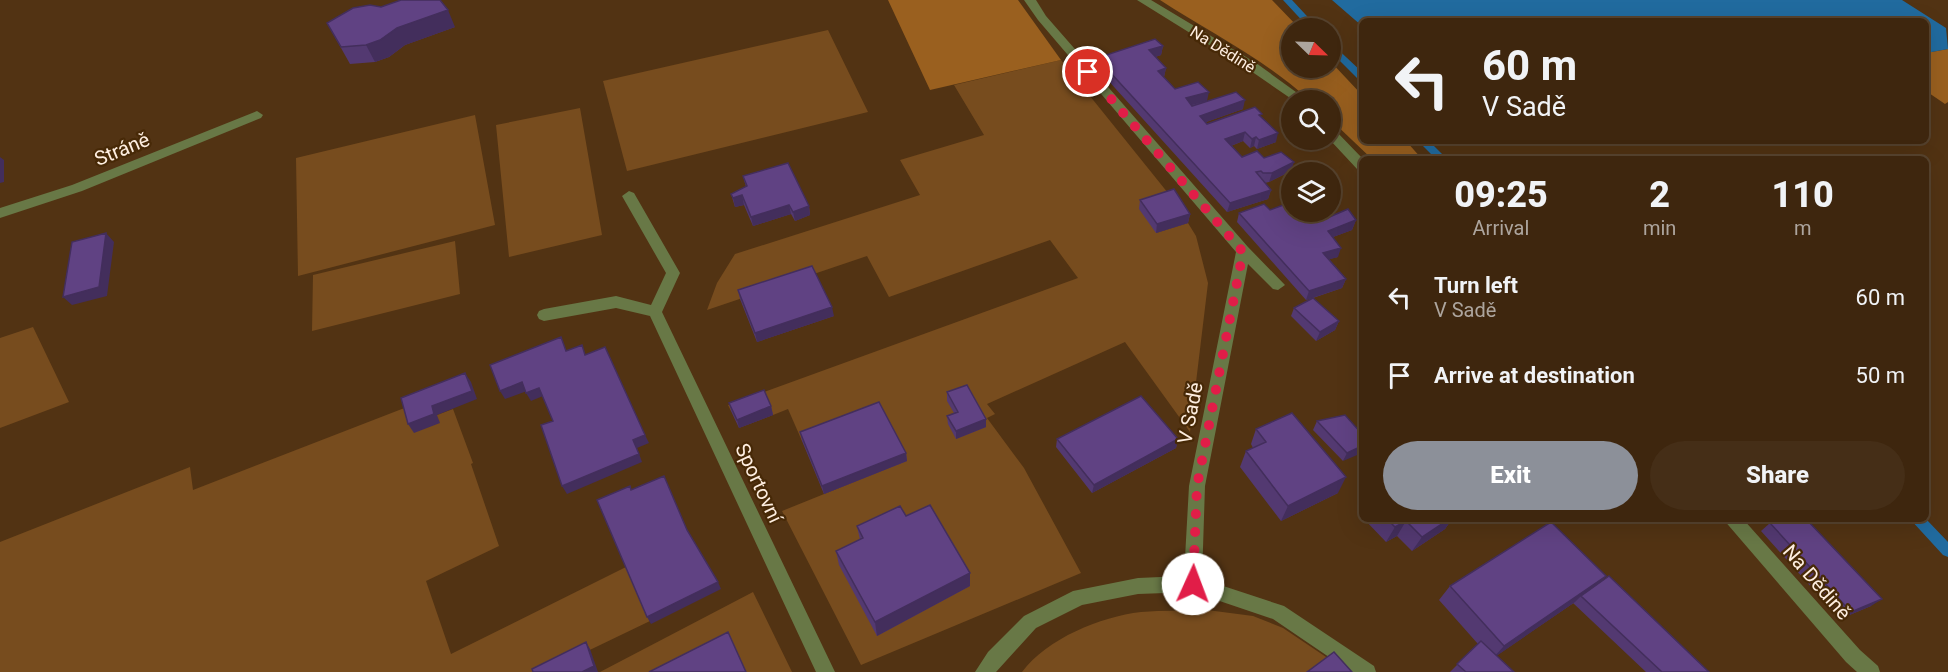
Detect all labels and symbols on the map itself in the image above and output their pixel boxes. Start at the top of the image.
north arrow [1281,18,1341,78]
street label: Na Dědině [1187,22,1259,77]
pin [1062,46,1113,97]
street label: Stráně [91,127,153,171]
street label: V Sadě [1172,380,1208,446]
street label: Sportovní [730,439,788,528]
street label: Na Dědině [1778,540,1856,624]
position arrow [1161,552,1225,616]

